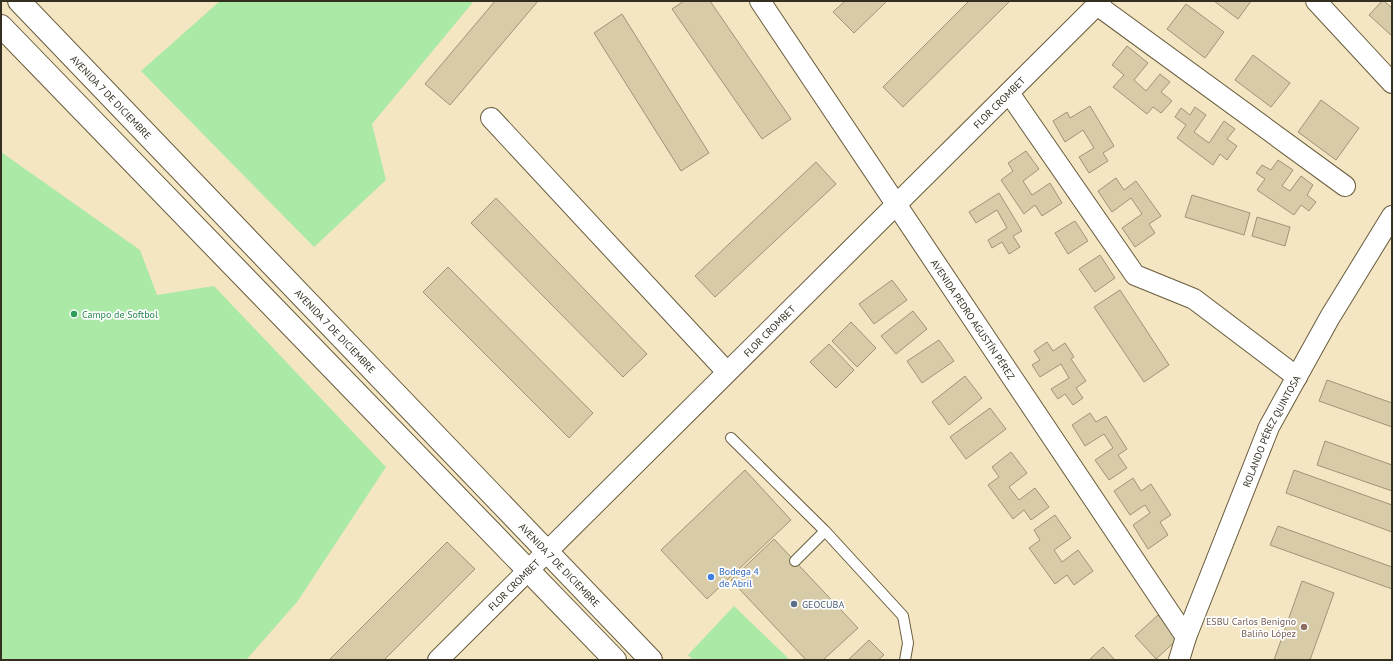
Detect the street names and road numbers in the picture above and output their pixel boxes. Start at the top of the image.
street label: AVENIDA 7 DE DICIEMBRE [67,53,154,142]
street label: FLOR CROMBET [971,74,1028,131]
street label: AVENIDA PEDRO AGUSTÍN PÉREZ [928,257,1018,383]
street label: AVENIDA 7 DE DICIEMBRE [292,287,378,376]
street label: FLOR CROMBET [741,302,799,360]
street label: ROLANDO PÉREZ QUINTOSA [1240,373,1303,489]
street label: AVENIDA 7 DE DICIEMBRE [516,520,602,610]
street label: FLOR CROMBET [486,556,543,613]

